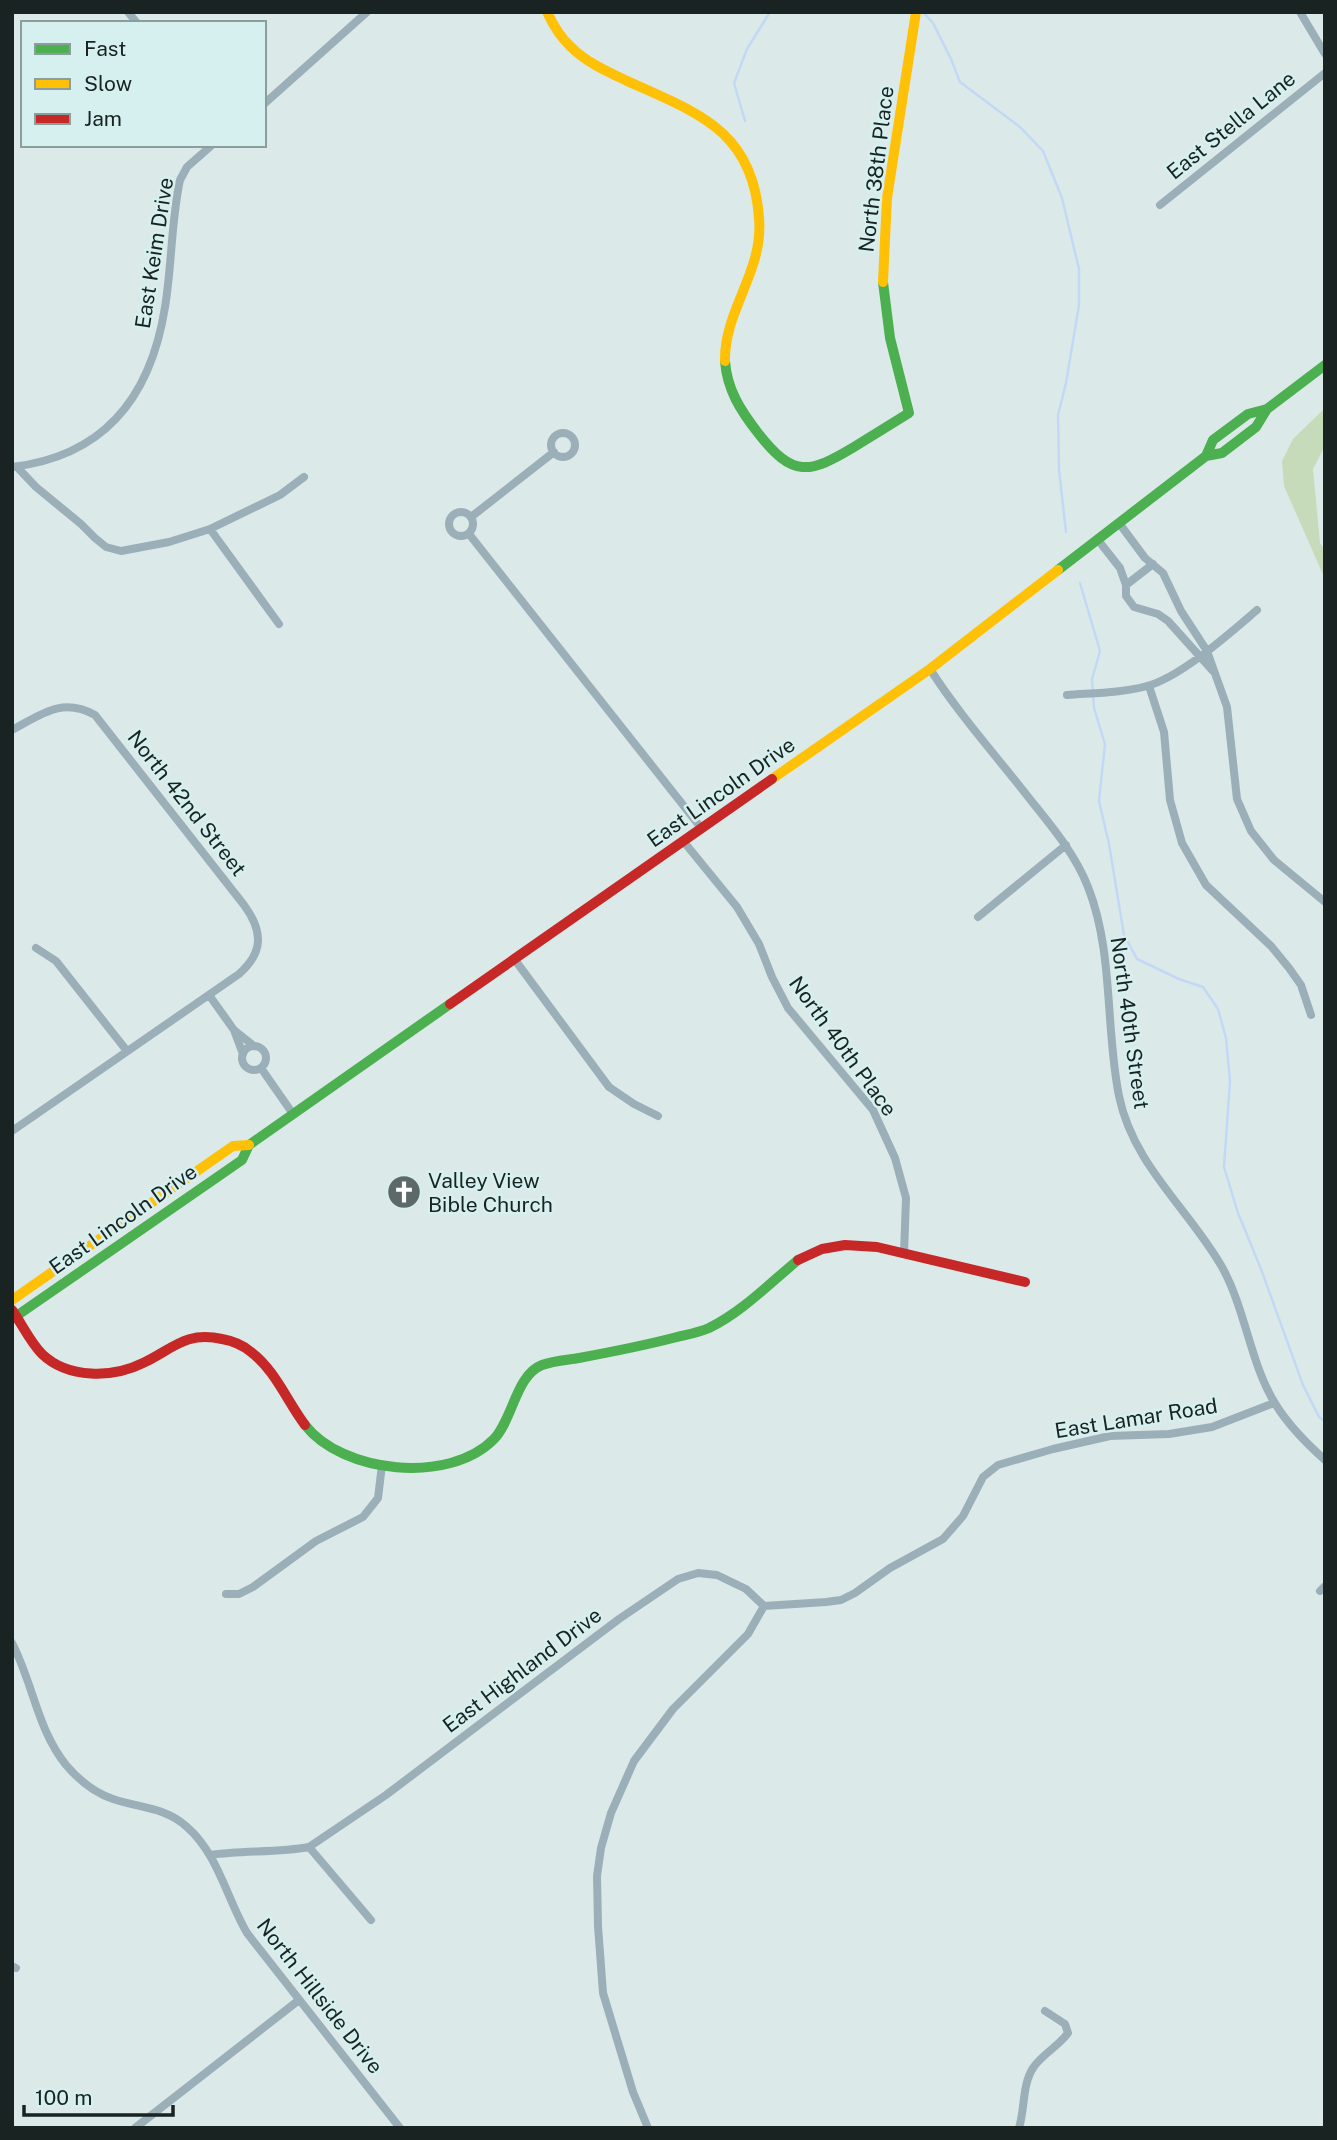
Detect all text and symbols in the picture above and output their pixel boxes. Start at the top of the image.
legend [21,21,266,147]
text: Fast [84,36,126,61]
street label: East Stella Lane [1162,66,1300,184]
text: Slow [84,71,132,96]
street label: North 38th Place [853,84,899,254]
text: Jam [84,106,122,131]
street label: East Keim Drive [130,176,178,330]
street label: North 42nd Street [122,725,252,881]
street label: East Lincoln Drive [642,732,800,852]
street label: North 40th Street [1106,935,1154,1111]
street label: North 40th Place [784,971,902,1121]
street label: East Lincoln Drive [44,1159,202,1279]
place label: Valley View Bible Church [428,1168,553,1217]
church icon: Valley View Bible Church [385,1173,423,1211]
street label: East Lamar Road [1053,1393,1219,1443]
street label: East Highland Drive [438,1602,606,1738]
street label: North Hillside Drive [252,1914,388,2078]
scale bar [24,2074,173,2118]
text: 100 m [35,2085,92,2110]

